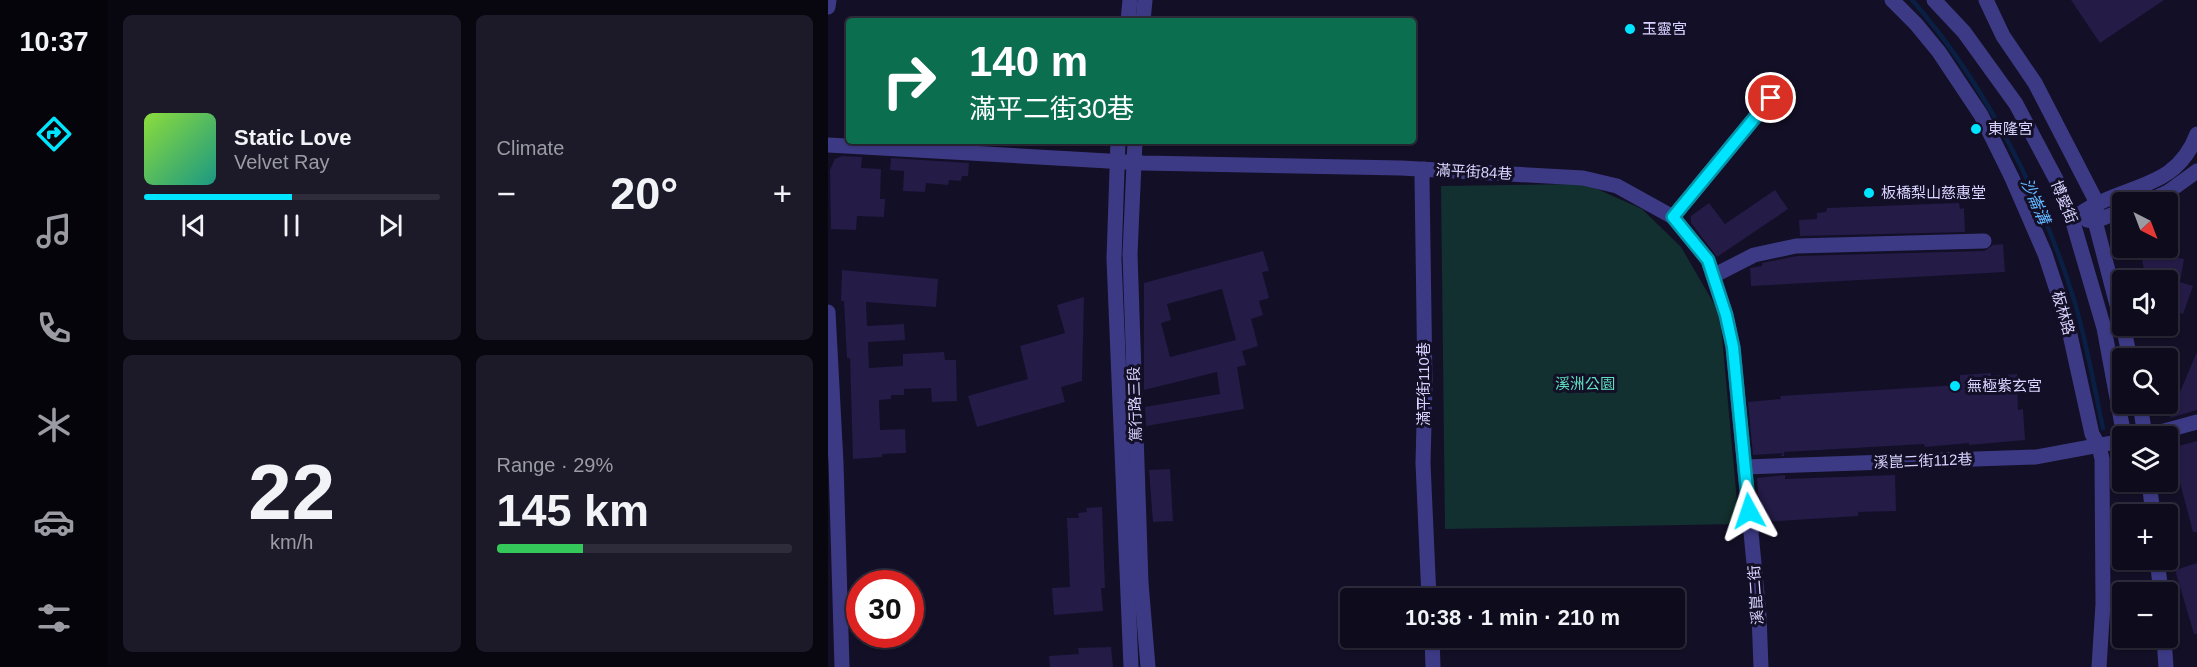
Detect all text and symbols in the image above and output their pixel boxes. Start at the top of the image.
place label: 玉靈宮 [1642,20,1687,37]
marker: 玉靈宮 [1623,22,1637,36]
text: 10:37 [19,27,89,57]
text: 140 m [969,38,1088,85]
icon: right [870,42,948,120]
pin [1745,72,1796,123]
icon: arrive [1754,81,1787,114]
text: 滿平二街30巷 [969,94,1134,124]
icon: directions [33,113,75,155]
place label: 東隆宮 [1988,120,2033,137]
marker: 東隆宮 [1969,122,1983,136]
text: Static Love [234,125,351,150]
text: Climate [497,137,564,159]
text: Velvet Ray [234,151,330,173]
street label: 滿平街84巷 [1435,161,1513,182]
text: 20° [610,168,678,219]
text: − [497,175,516,212]
text: + [773,175,792,212]
water label: 沙崙溝 [2018,176,2054,228]
street label: 博愛街 [2048,178,2081,226]
place label: 板橋梨山慈惠堂 [1881,184,1986,201]
marker: 板橋梨山慈惠堂 [1862,186,1876,200]
north arrow [2112,192,2178,258]
map controls [2112,192,2178,648]
icon: previous [177,209,210,242]
icon: pause [275,209,308,242]
icon: next [374,209,407,242]
icon: music [33,210,75,252]
button: sound [2112,270,2178,336]
street label: 板林路 [2049,289,2078,337]
icon: phone [33,307,75,349]
street label: 滿平街110巷 [1415,342,1432,426]
button: search [2112,348,2178,414]
street label: 篤行路三段 [1125,366,1144,442]
park label: 溪洲公園 [1555,375,1615,392]
place label: 無極紫玄宮 [1967,377,2042,394]
marker: 無極紫玄宮 [1948,379,1962,393]
icon: climate [33,404,75,446]
button: layers [2112,426,2178,492]
text: 22 [248,448,335,536]
street label: 溪崑二街112巷 [1873,450,1973,471]
text: Range · 29% [497,454,613,476]
position arrow [1717,479,1781,543]
text: 145 km [497,485,649,536]
icon: car [33,501,75,543]
button: + [2112,504,2178,570]
text: km/h [270,531,313,553]
street label: 溪崑二街 [1745,565,1766,626]
speed limit sign: 30 [846,570,924,648]
button: − [2112,582,2178,648]
icon: filters [33,597,75,639]
text: 10:38 · 1 min · 210 m [1405,605,1620,630]

